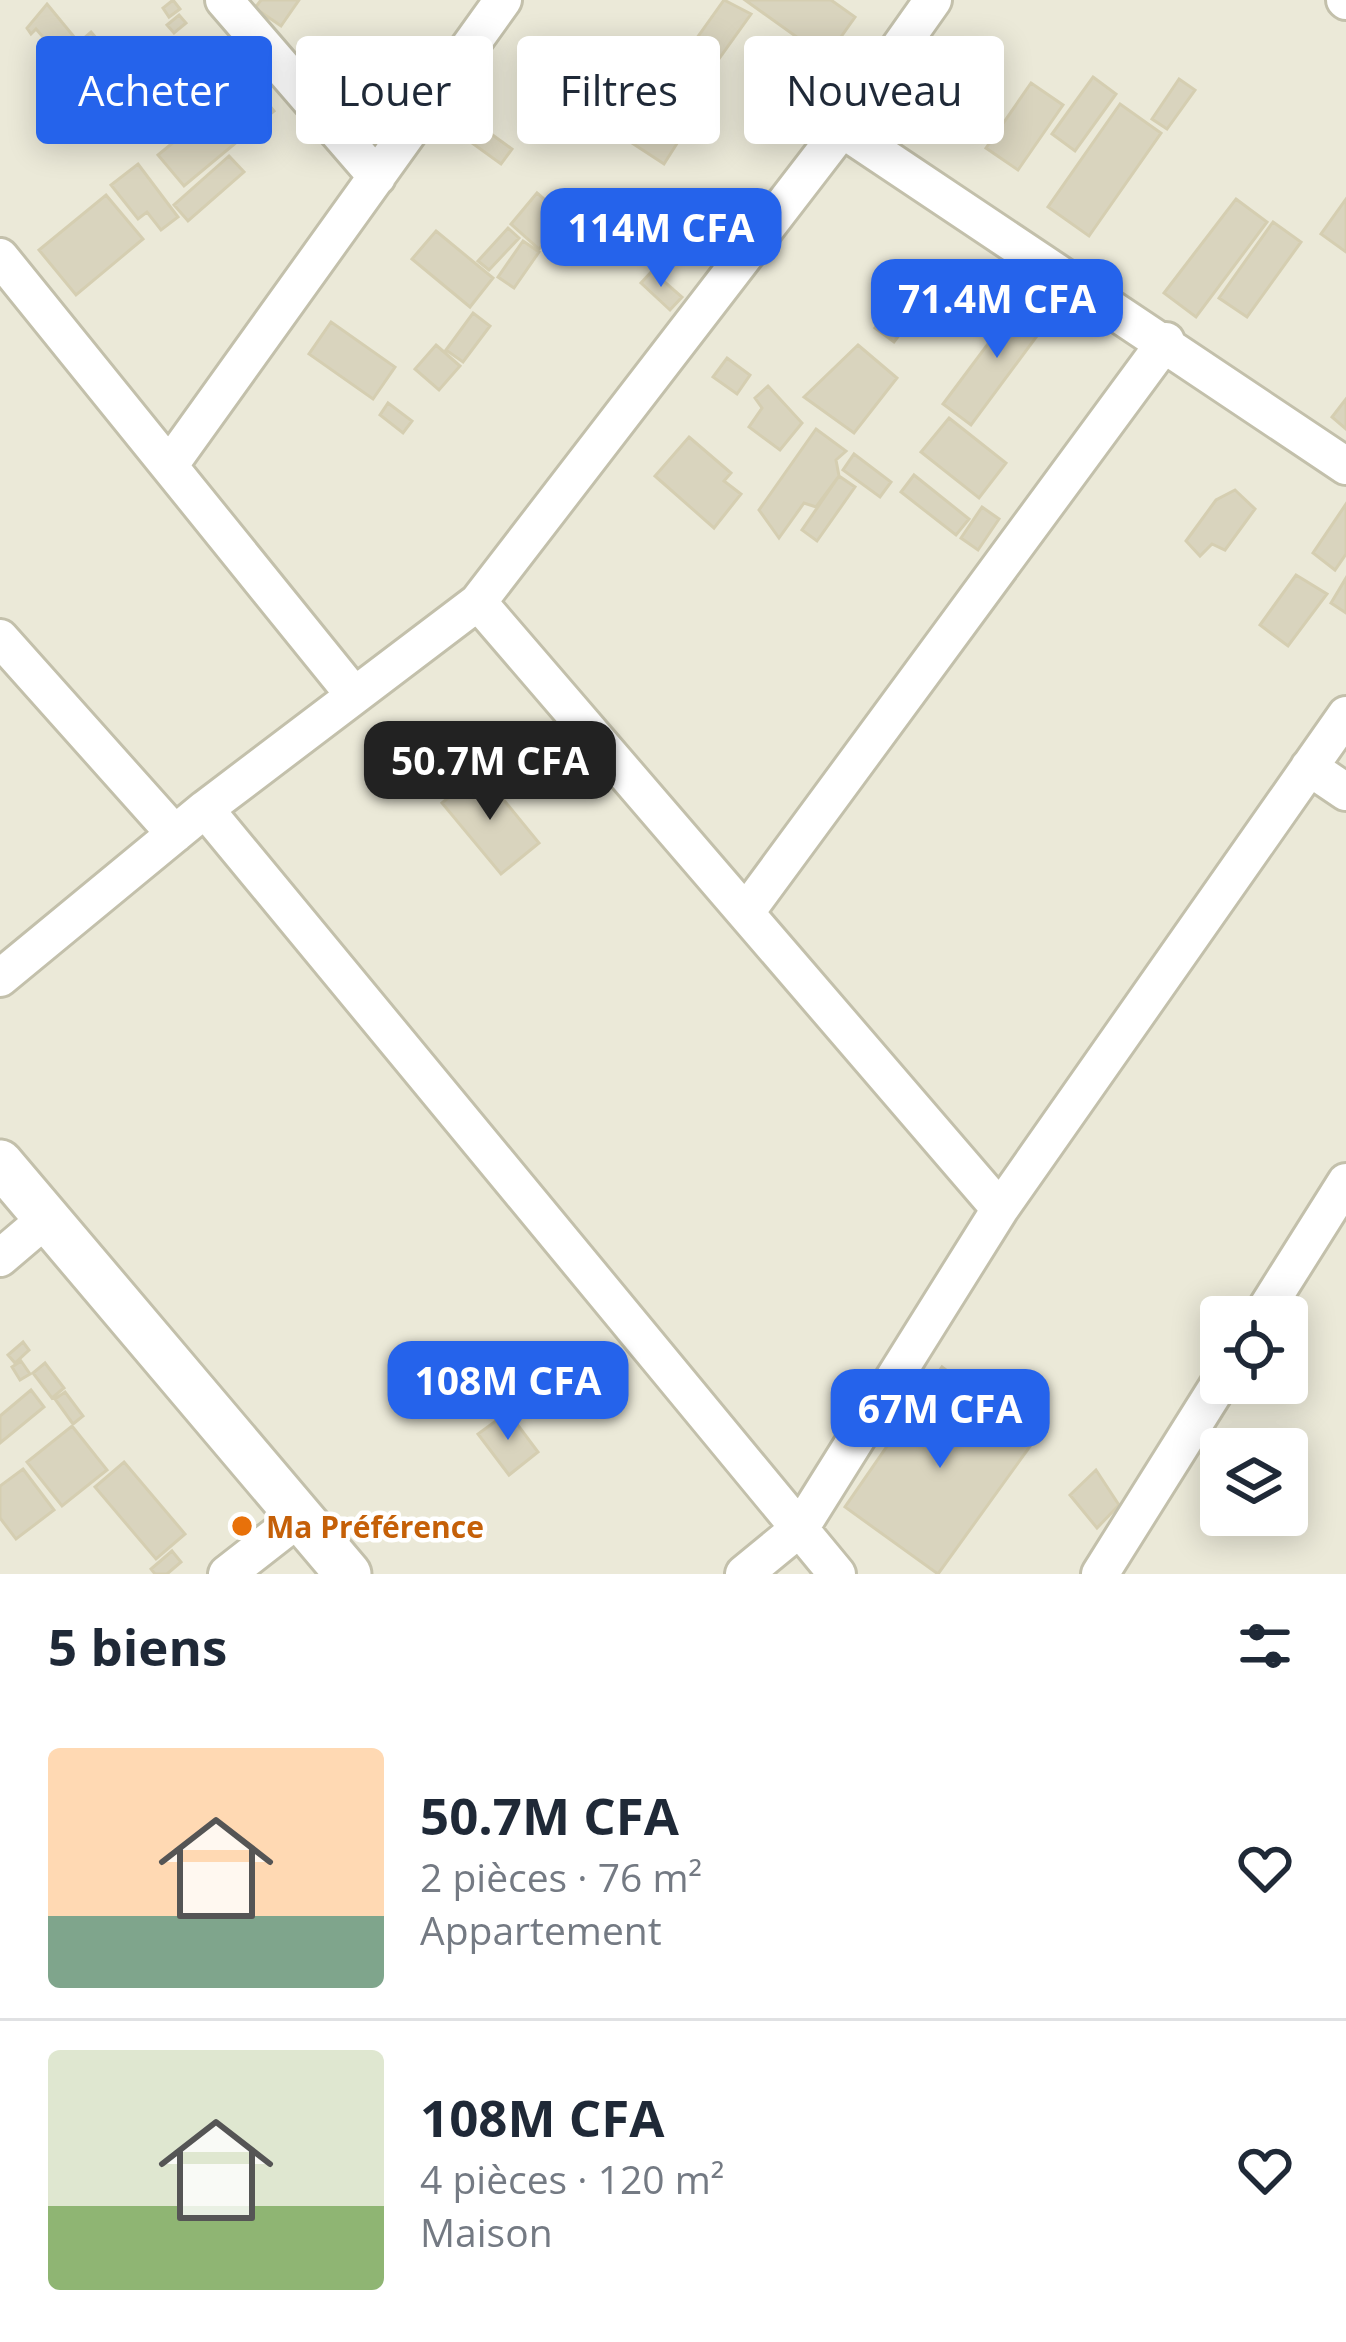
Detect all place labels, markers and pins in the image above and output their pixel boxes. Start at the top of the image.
pin: 114M CFA [537,188,785,290]
pin: 71.4M CFA [860,259,1134,361]
pin: 50.7M CFA [353,721,627,823]
pin: 108M CFA [384,1341,632,1443]
pin: 67M CFA [829,1369,1051,1471]
place label: Ma Préférence [266,1506,484,1547]
marker: Ma Préférence [229,1513,255,1539]

